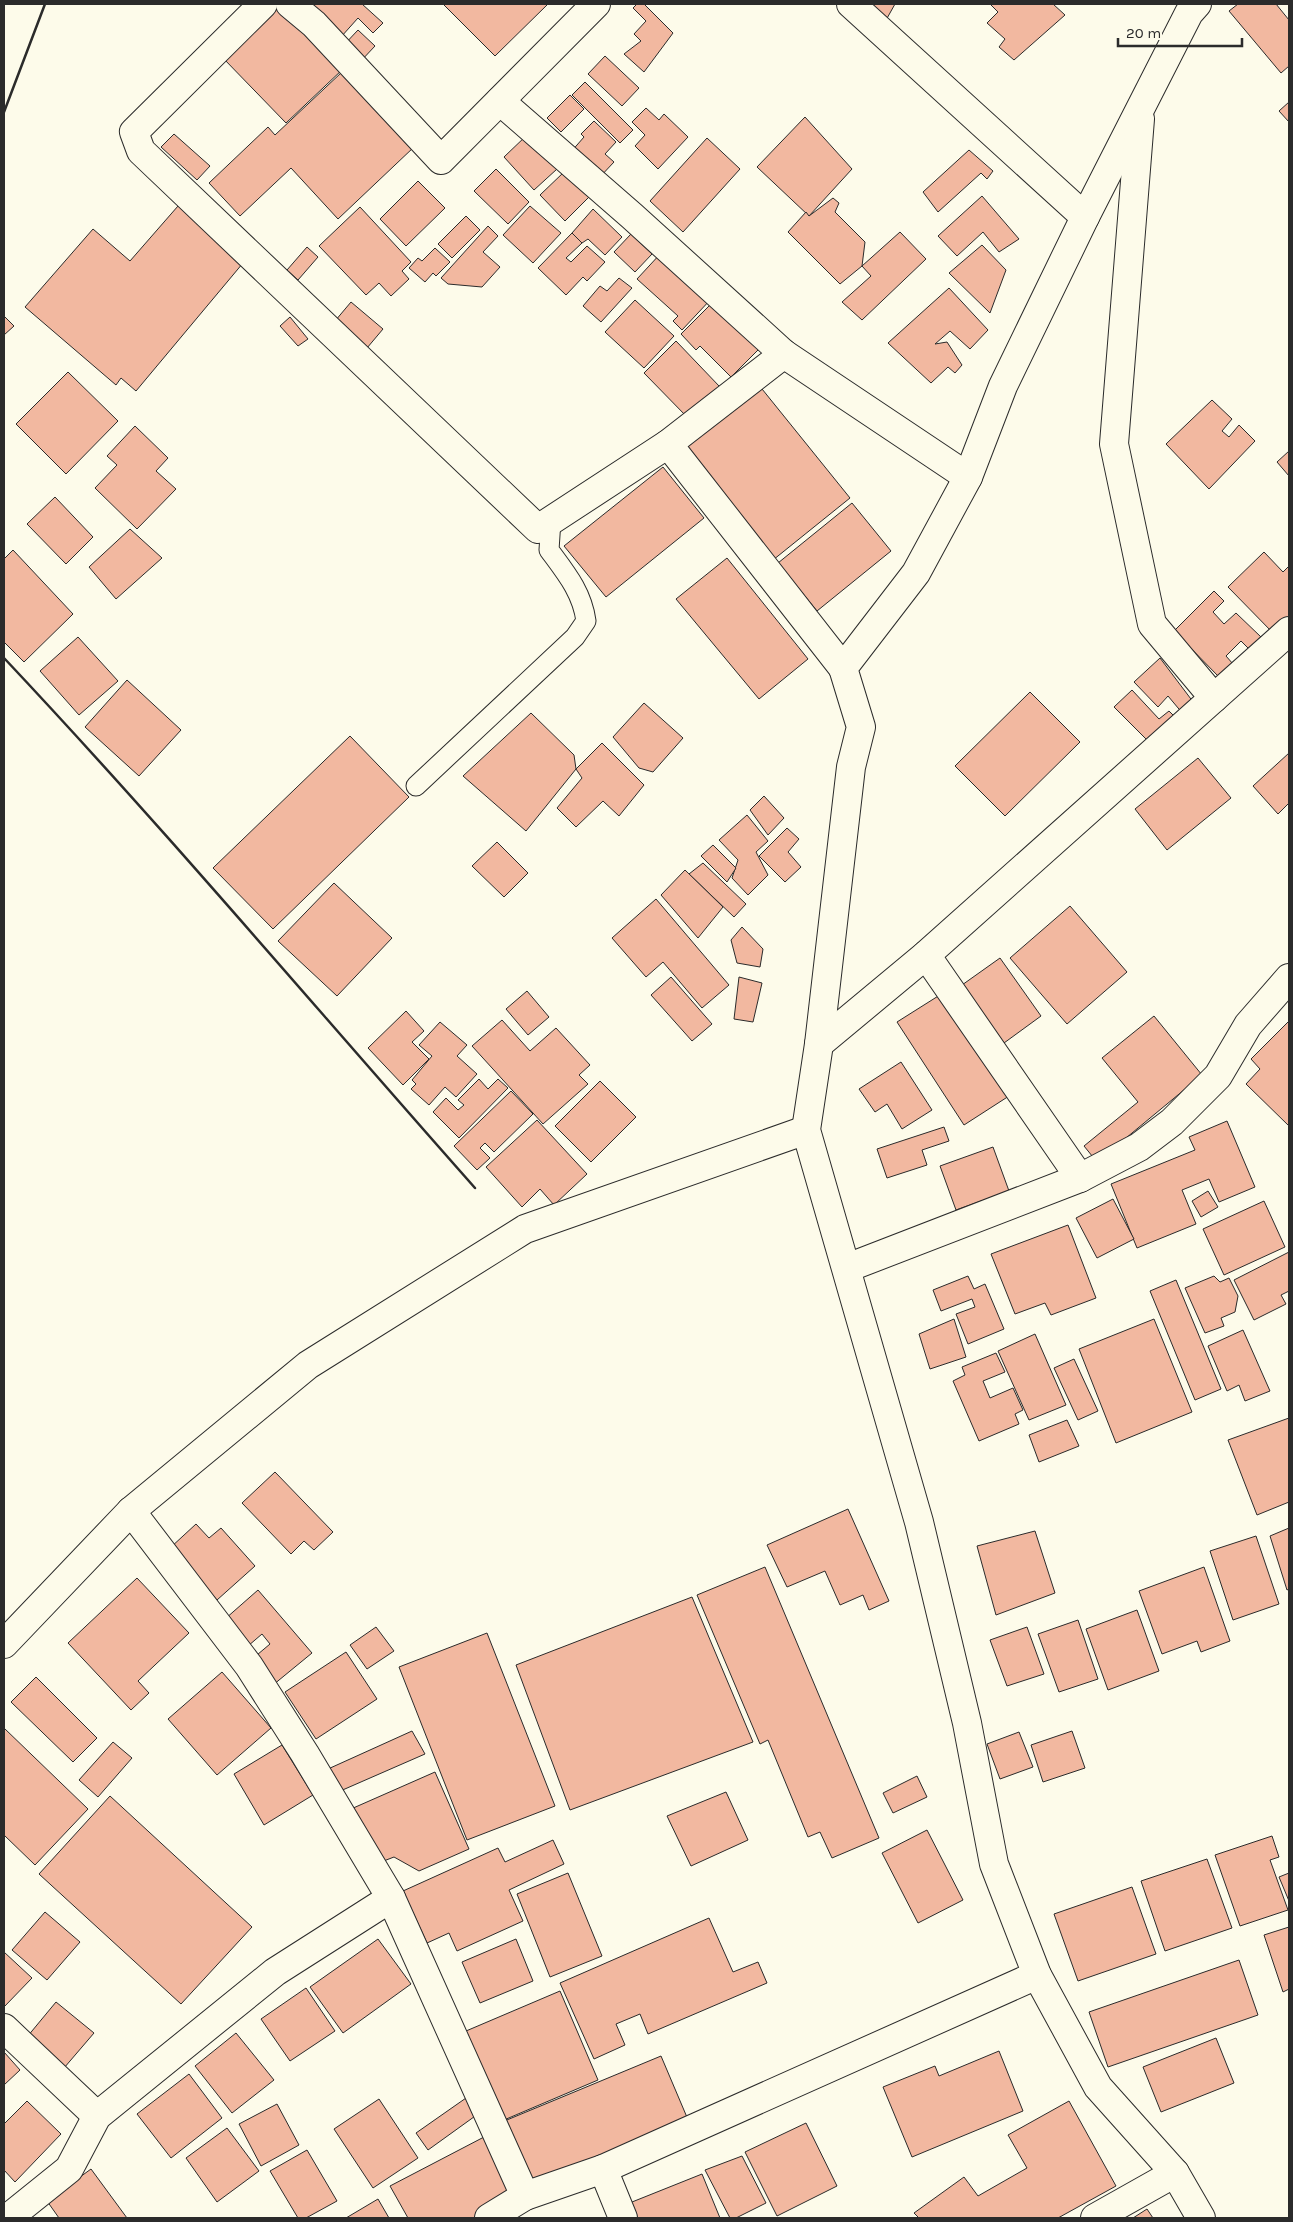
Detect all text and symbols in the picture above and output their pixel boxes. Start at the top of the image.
scale bar [1118,15,1242,47]
text: 20 m [1126,24,1161,42]

